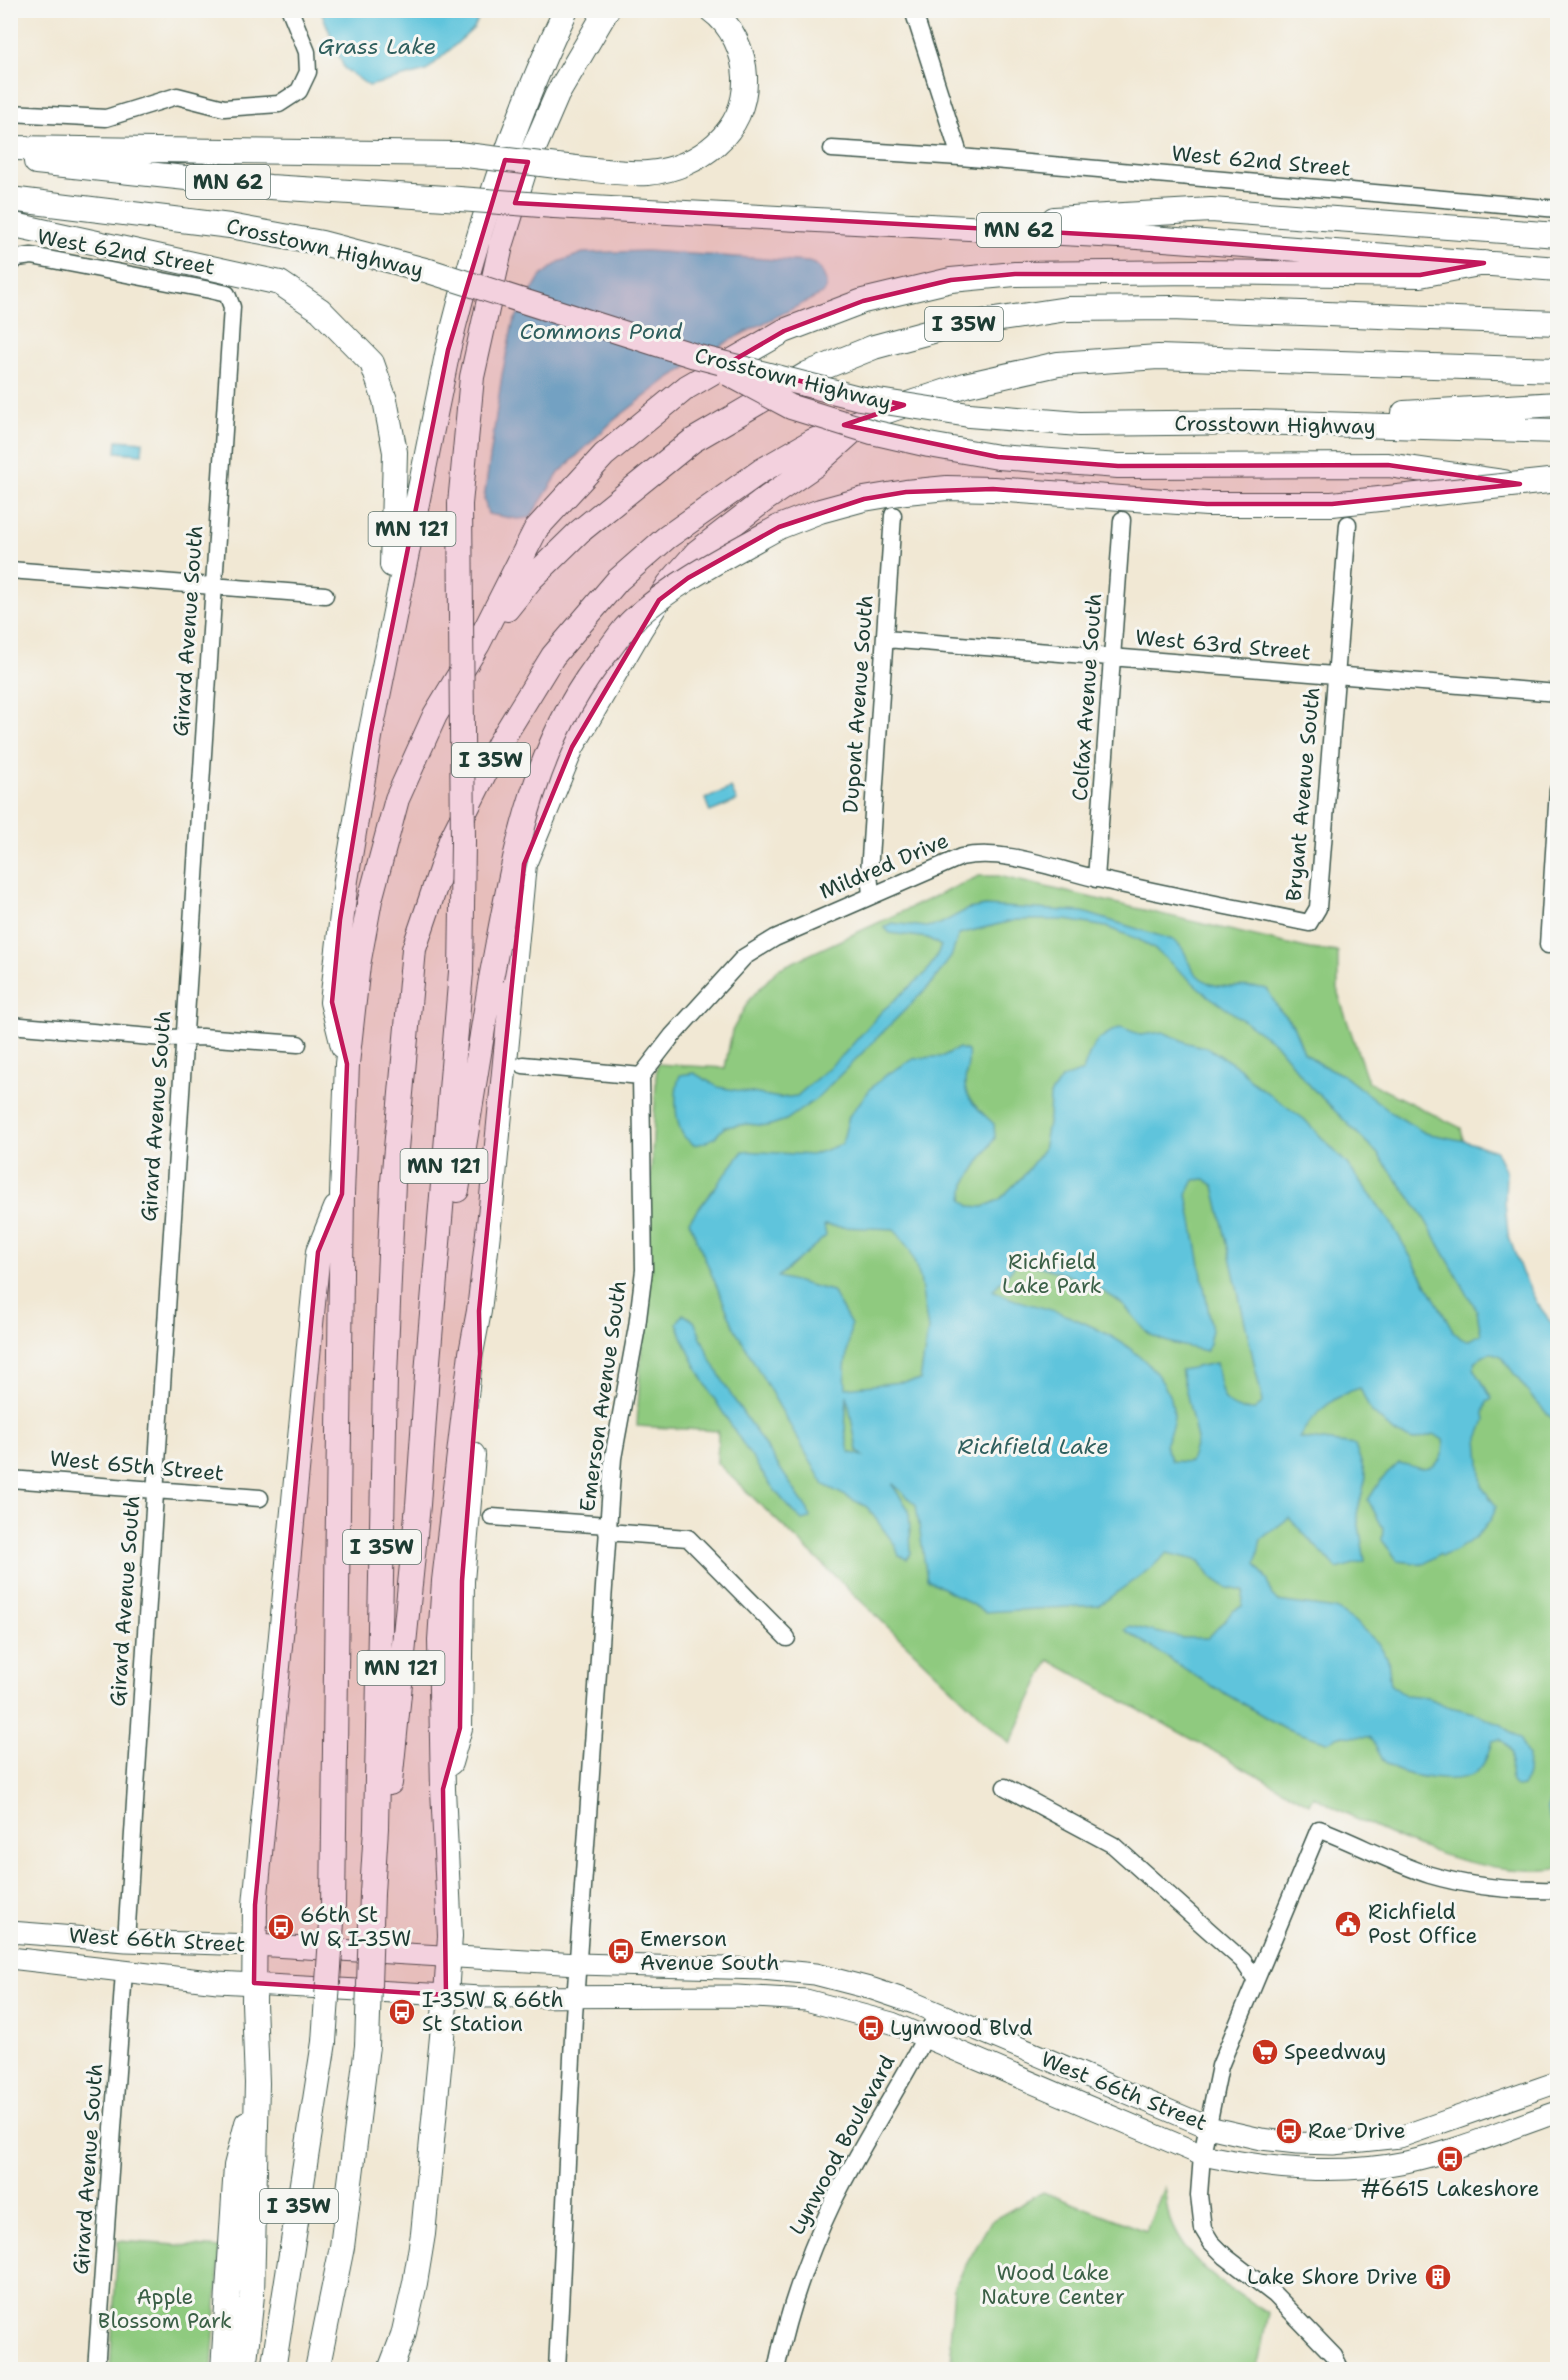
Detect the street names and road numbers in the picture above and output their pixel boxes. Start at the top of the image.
street label: West 62nd Street [1170,139,1352,183]
road number: MN 62 [186,165,270,199]
street label: Crosstown Highway [224,212,426,284]
road number: MN 62 [977,213,1061,247]
street label: West 62nd Street [35,223,217,281]
road number: I 35W [925,307,1003,341]
street label: Crosstown Highway [692,341,894,417]
street label: Crosstown Highway [1174,409,1376,441]
road number: MN 121 [368,512,456,546]
street label: Girard Avenue South [167,524,209,738]
street label: Colfax Avenue South [1066,592,1108,802]
street label: Dupont Avenue South [836,594,880,814]
street label: West 63rd Street [1134,623,1312,667]
street label: Bryant Avenue South [1280,686,1326,902]
road number: I 35W [452,743,530,777]
street label: Mildred Drive [815,826,953,906]
street label: Girard Avenue South [135,1009,177,1223]
road number: MN 121 [400,1149,488,1183]
street label: Emerson Avenue South [573,1279,633,1513]
street label: West 65th Street [49,1444,225,1488]
street label: Girard Avenue South [104,1494,146,1708]
road number: I 35W [343,1530,421,1564]
road number: MN 121 [358,1651,444,1685]
street label: West 66th Street [68,1921,246,1959]
street label: West 66th Street [1037,2045,1211,2137]
street label: Lynwood Boulevard [783,2050,901,2240]
street label: Girard Avenue South [67,2062,109,2276]
road number: I 35W [260,2189,338,2223]

